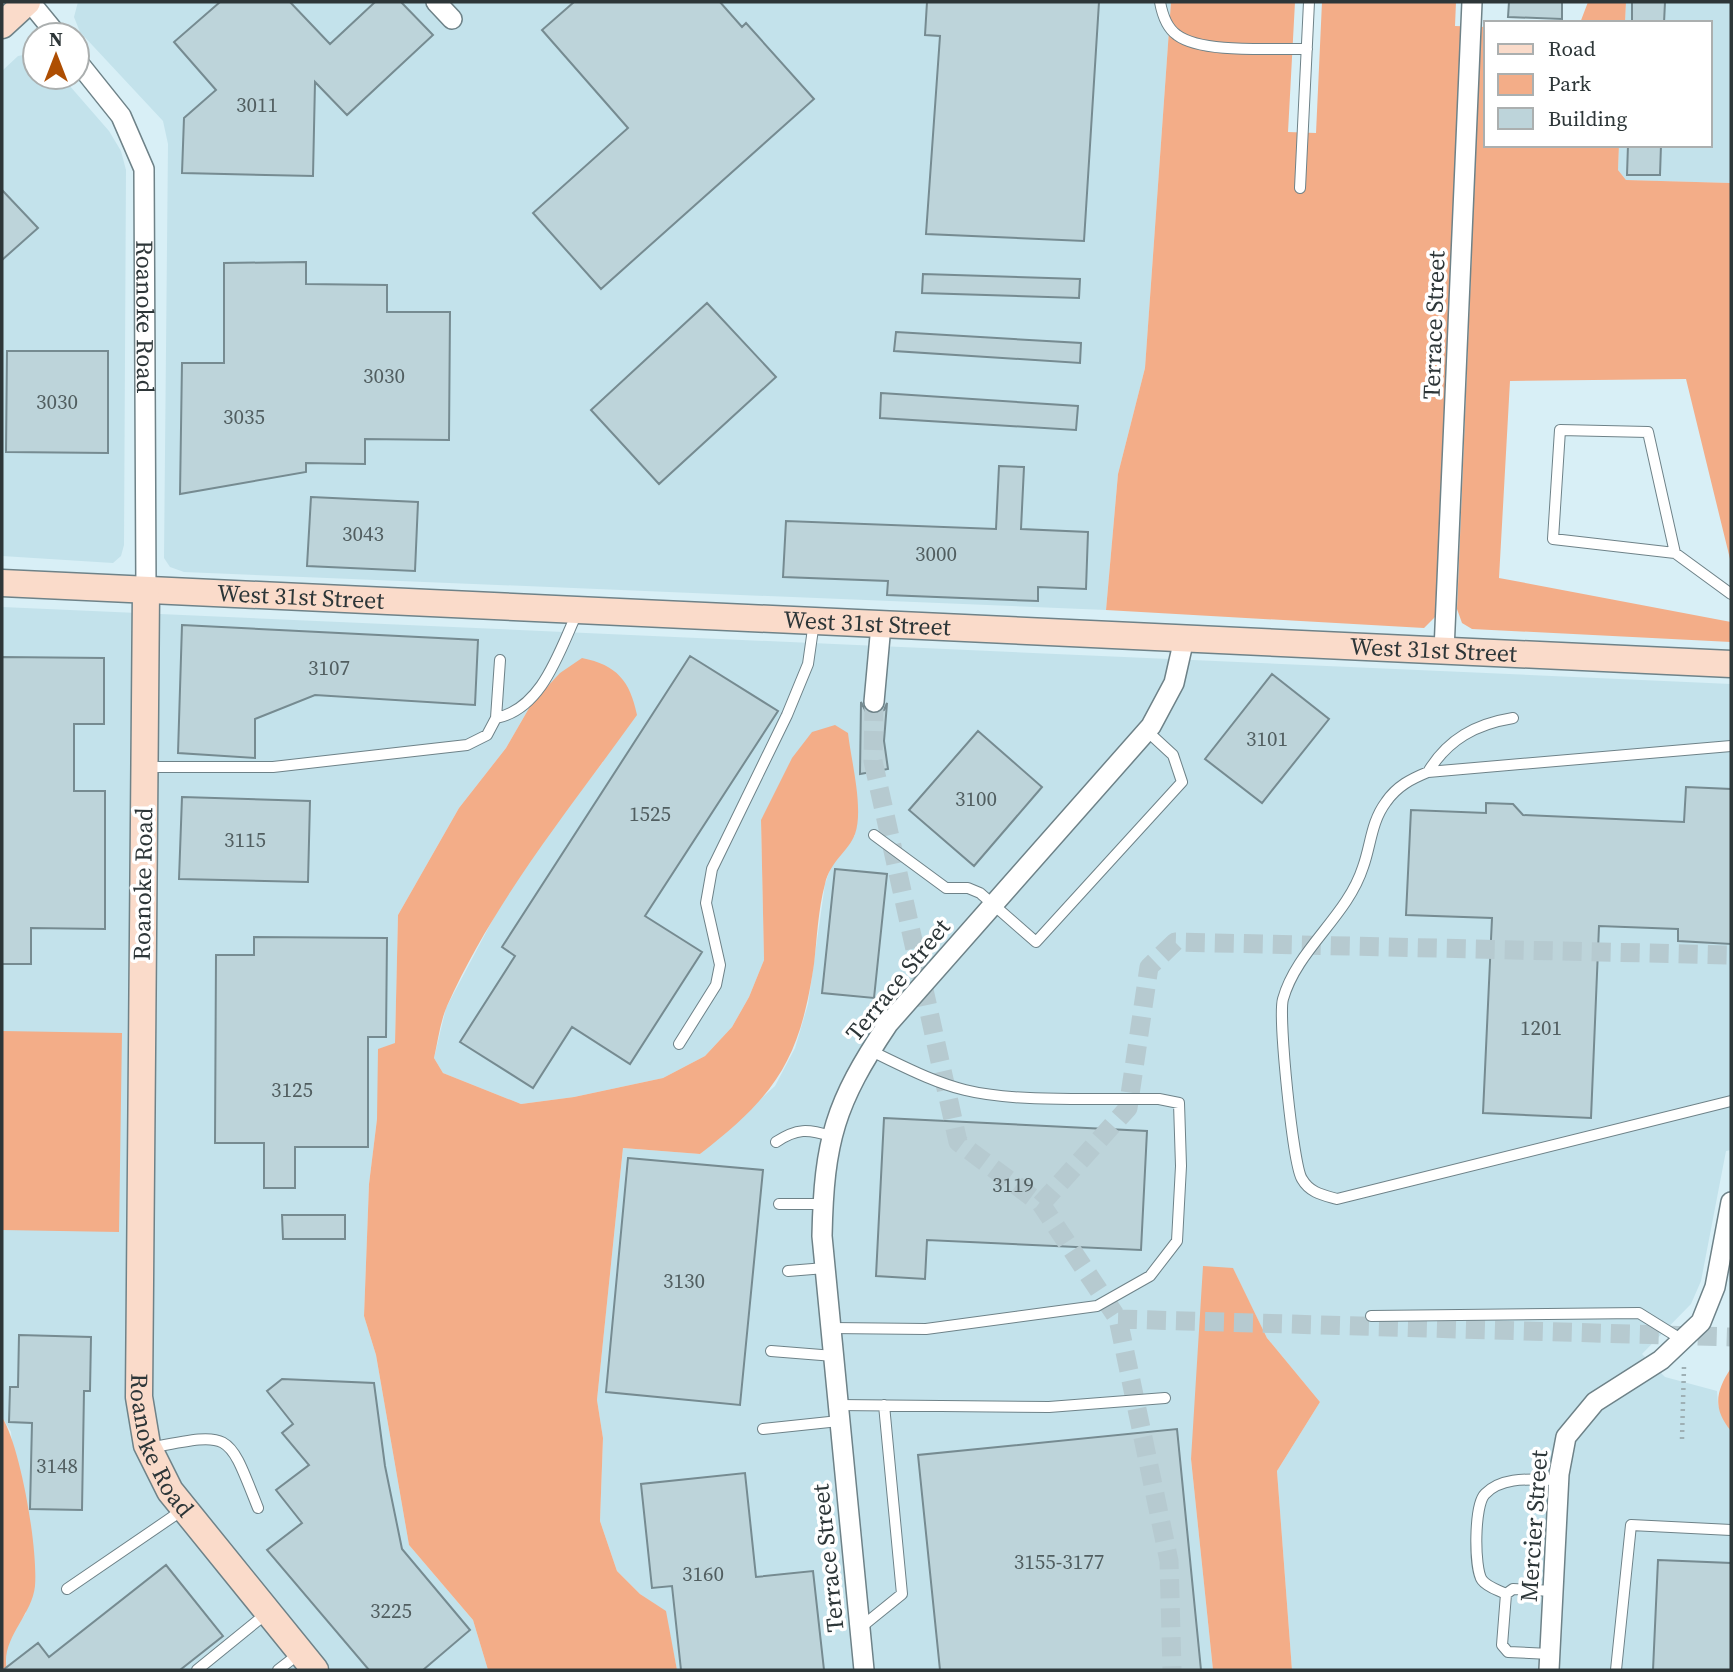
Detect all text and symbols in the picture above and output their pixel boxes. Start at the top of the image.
north arrow [21,21,91,91]
legend [1484,21,1712,147]
text: N [49,26,63,52]
text: Road [1548,34,1596,63]
text: Park [1548,69,1592,98]
house number: 3011 [236,90,278,119]
text: Building [1548,104,1627,133]
street label: Roanoke Road [128,240,162,394]
street label: Terrace Street [1414,250,1453,400]
house number: 3030 [363,361,405,390]
house number: 3030 [36,387,78,416]
house number: 3035 [223,402,265,431]
house number: 3043 [342,519,384,548]
house number: 3000 [915,539,957,568]
street label: West 31st Street [216,576,385,617]
street label: West 31st Street [783,603,952,643]
street label: West 31st Street [1349,629,1518,670]
house number: 3107 [308,653,350,682]
house number: 3101 [1246,724,1288,753]
house number: 3100 [955,784,997,813]
house number: 1525 [629,799,671,828]
street label: Roanoke Road [125,807,160,961]
house number: 3115 [224,825,266,854]
street label: Terrace Street [838,911,957,1048]
house number: 1201 [1520,1013,1562,1042]
house number: 3125 [271,1075,313,1104]
house number: 3119 [992,1170,1034,1199]
house number: 3130 [663,1266,705,1295]
street label: Roanoke Road [123,1373,202,1524]
street label: Mercier Street [1512,1449,1555,1603]
house number: 3148 [36,1451,78,1480]
street label: Terrace Street [803,1482,852,1634]
house number: 3155-3177 [1014,1547,1104,1576]
house number: 3160 [682,1559,724,1588]
house number: 3225 [370,1596,412,1625]

